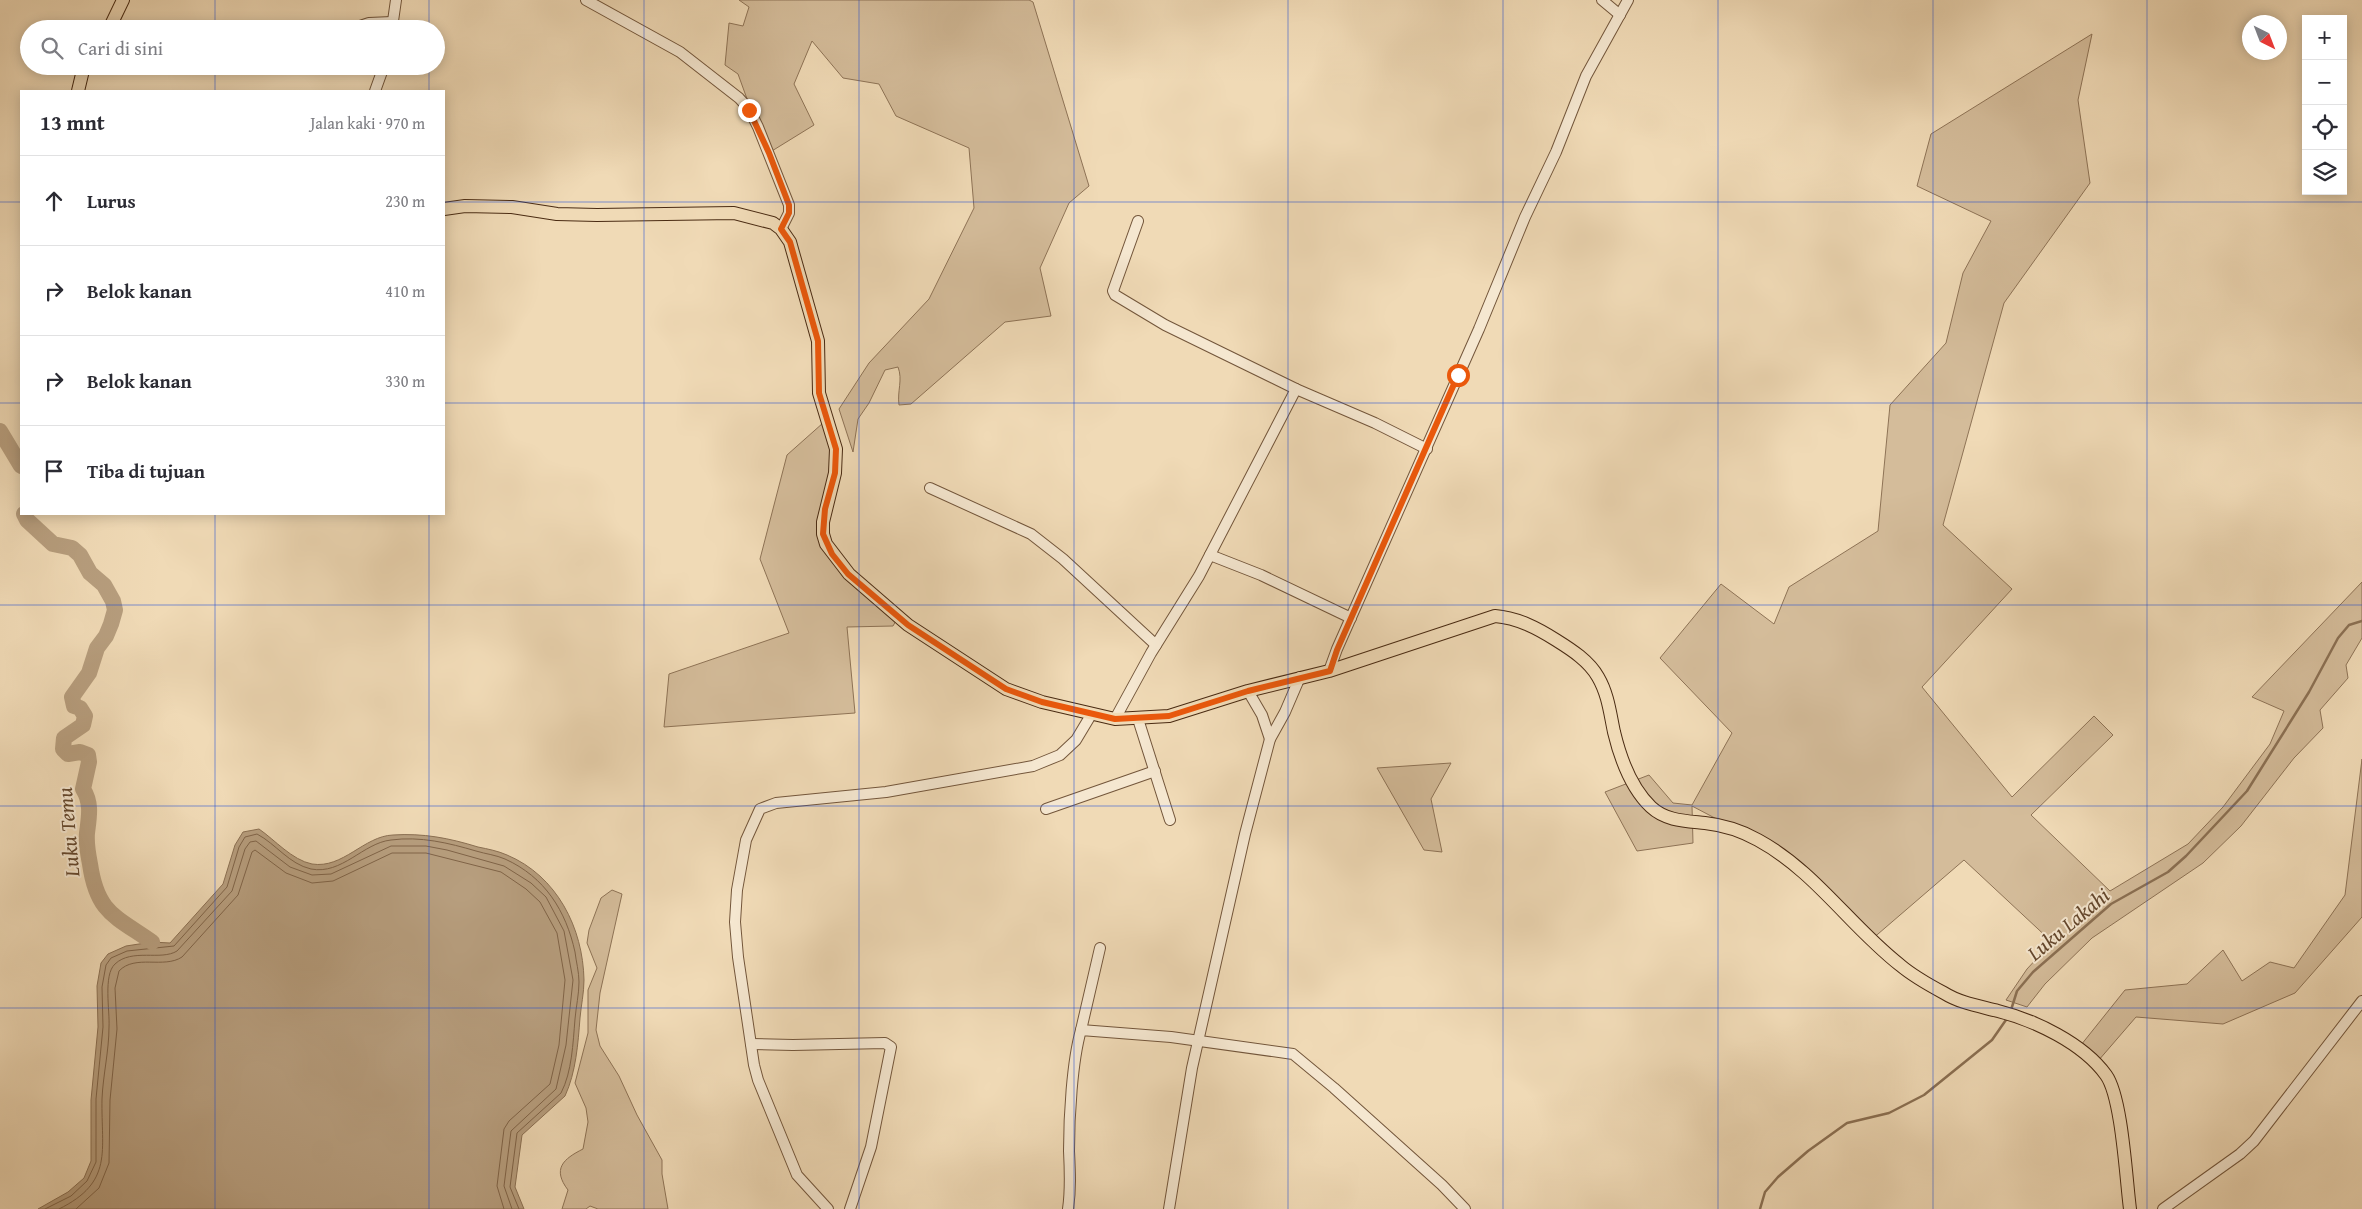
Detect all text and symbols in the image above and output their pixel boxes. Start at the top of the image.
north arrow [2242,15,2287,60]
map controls [2302,15,2347,195]
button: + [2302,15,2347,60]
search box [20,20,445,75]
icon: search [38,34,66,62]
text: Cari di sini [78,34,163,62]
button: − [2302,60,2347,105]
route end [738,99,761,122]
button: locate [2302,105,2347,150]
text: 13 mnt [40,107,105,138]
text: Jalan kaki · 970 m [310,111,425,135]
button: layers [2302,150,2347,195]
icon: ahead [40,187,68,215]
text: Lurus [87,187,136,215]
text: 230 m [385,189,425,213]
icon: right [40,277,68,305]
text: Belok kanan [87,277,192,305]
text: 410 m [385,279,425,303]
route start [1447,364,1470,387]
icon: right [40,367,68,395]
text: Belok kanan [87,367,192,395]
text: 330 m [385,369,425,393]
icon: arrive [40,457,68,485]
text: Tiba di tujuan [87,457,205,485]
water label: Luku Temu [49,786,87,879]
water label: Luku Lakahi [2019,880,2117,969]

